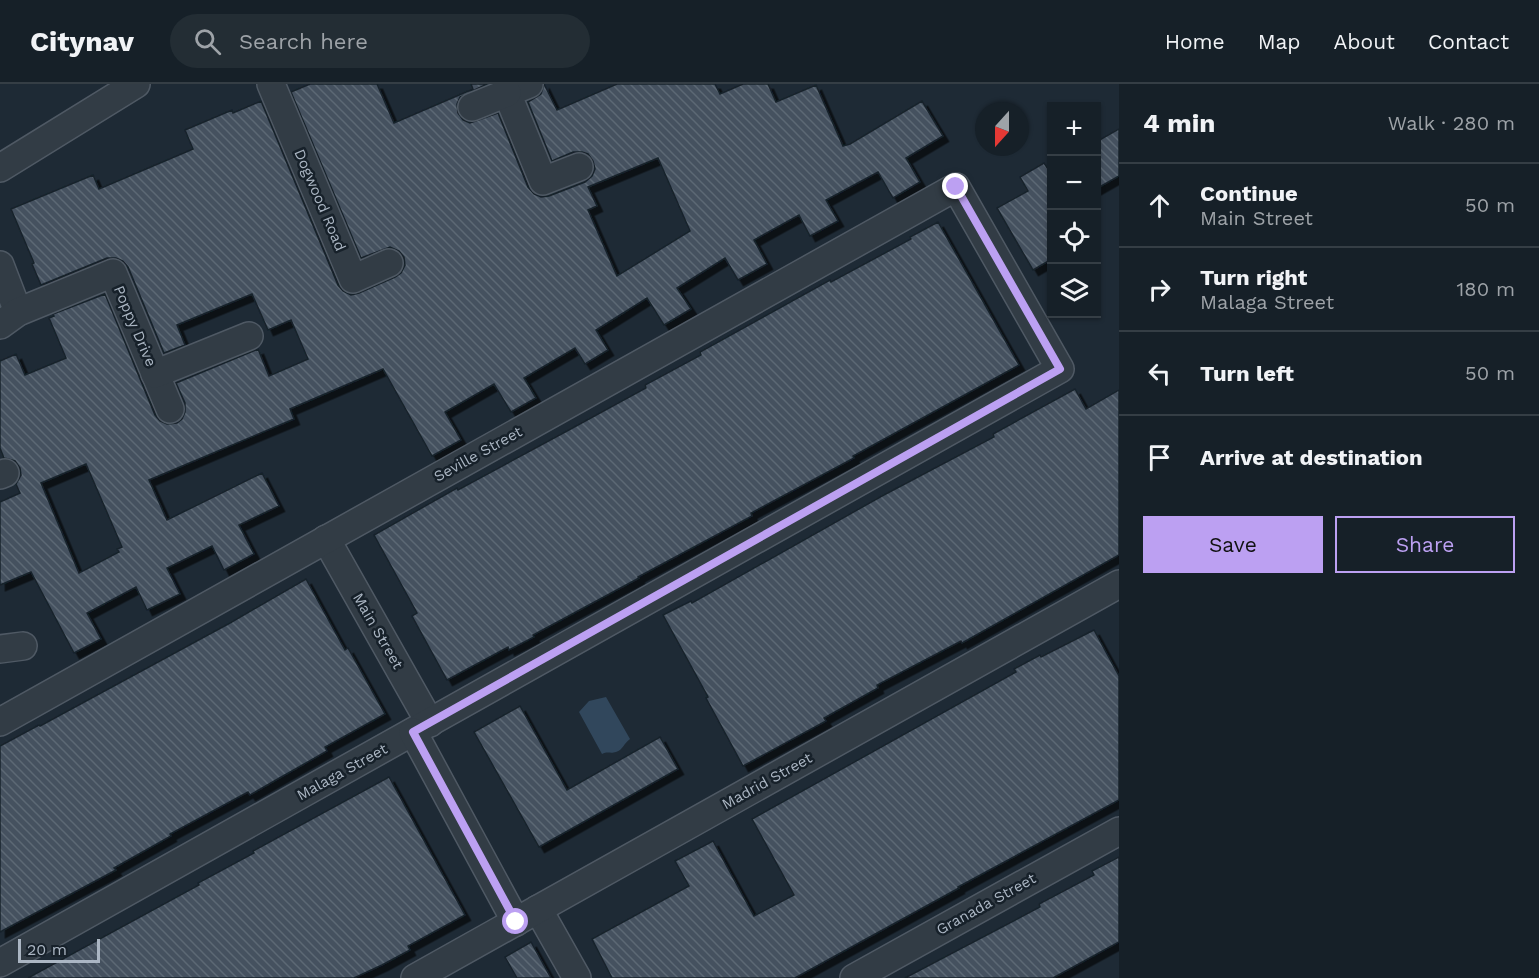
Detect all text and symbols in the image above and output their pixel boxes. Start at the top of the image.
search box [170,14,590,68]
text: Citynav [30,25,134,58]
icon: search [191,25,224,58]
text: Search here [239,29,368,54]
text: Home [1165,29,1225,54]
text: Map [1258,29,1301,54]
text: About [1334,29,1395,54]
text: Contact [1428,29,1509,54]
north arrow [975,102,1029,156]
map controls [1047,102,1101,318]
button: + [1047,102,1101,156]
text: 4 min [1143,108,1215,138]
text: Walk · 280 m [1388,111,1515,135]
street label: Dogwood Road [290,146,350,254]
button: − [1047,156,1101,210]
route end [942,173,968,199]
text: Continue [1200,181,1298,206]
icon: ahead [1143,189,1176,222]
text: 50 m [1465,193,1515,217]
text: Main Street [1200,206,1313,230]
button: locate [1047,210,1101,264]
button: layers [1047,264,1101,318]
text: Turn right [1200,265,1307,290]
icon: right [1143,273,1176,306]
text: 180 m [1457,277,1515,301]
street label: Poppy Drive [110,283,160,369]
text: Malaga Street [1200,290,1334,314]
icon: left [1143,357,1176,390]
text: Turn left [1200,361,1294,386]
text: 50 m [1465,361,1515,385]
street label: Seville Street [431,422,526,486]
icon: arrive [1143,441,1176,474]
text: Arrive at destination [1200,445,1423,470]
button: Save [1143,516,1323,573]
button: Share [1335,516,1515,573]
street label: Main Street [349,590,407,673]
street label: Malaga Street [294,739,391,804]
street label: Madrid Street [719,748,816,813]
street label: Granada Street [933,869,1039,939]
route start [502,908,528,934]
scale bar [18,936,100,964]
text: 20 m [27,940,67,959]

